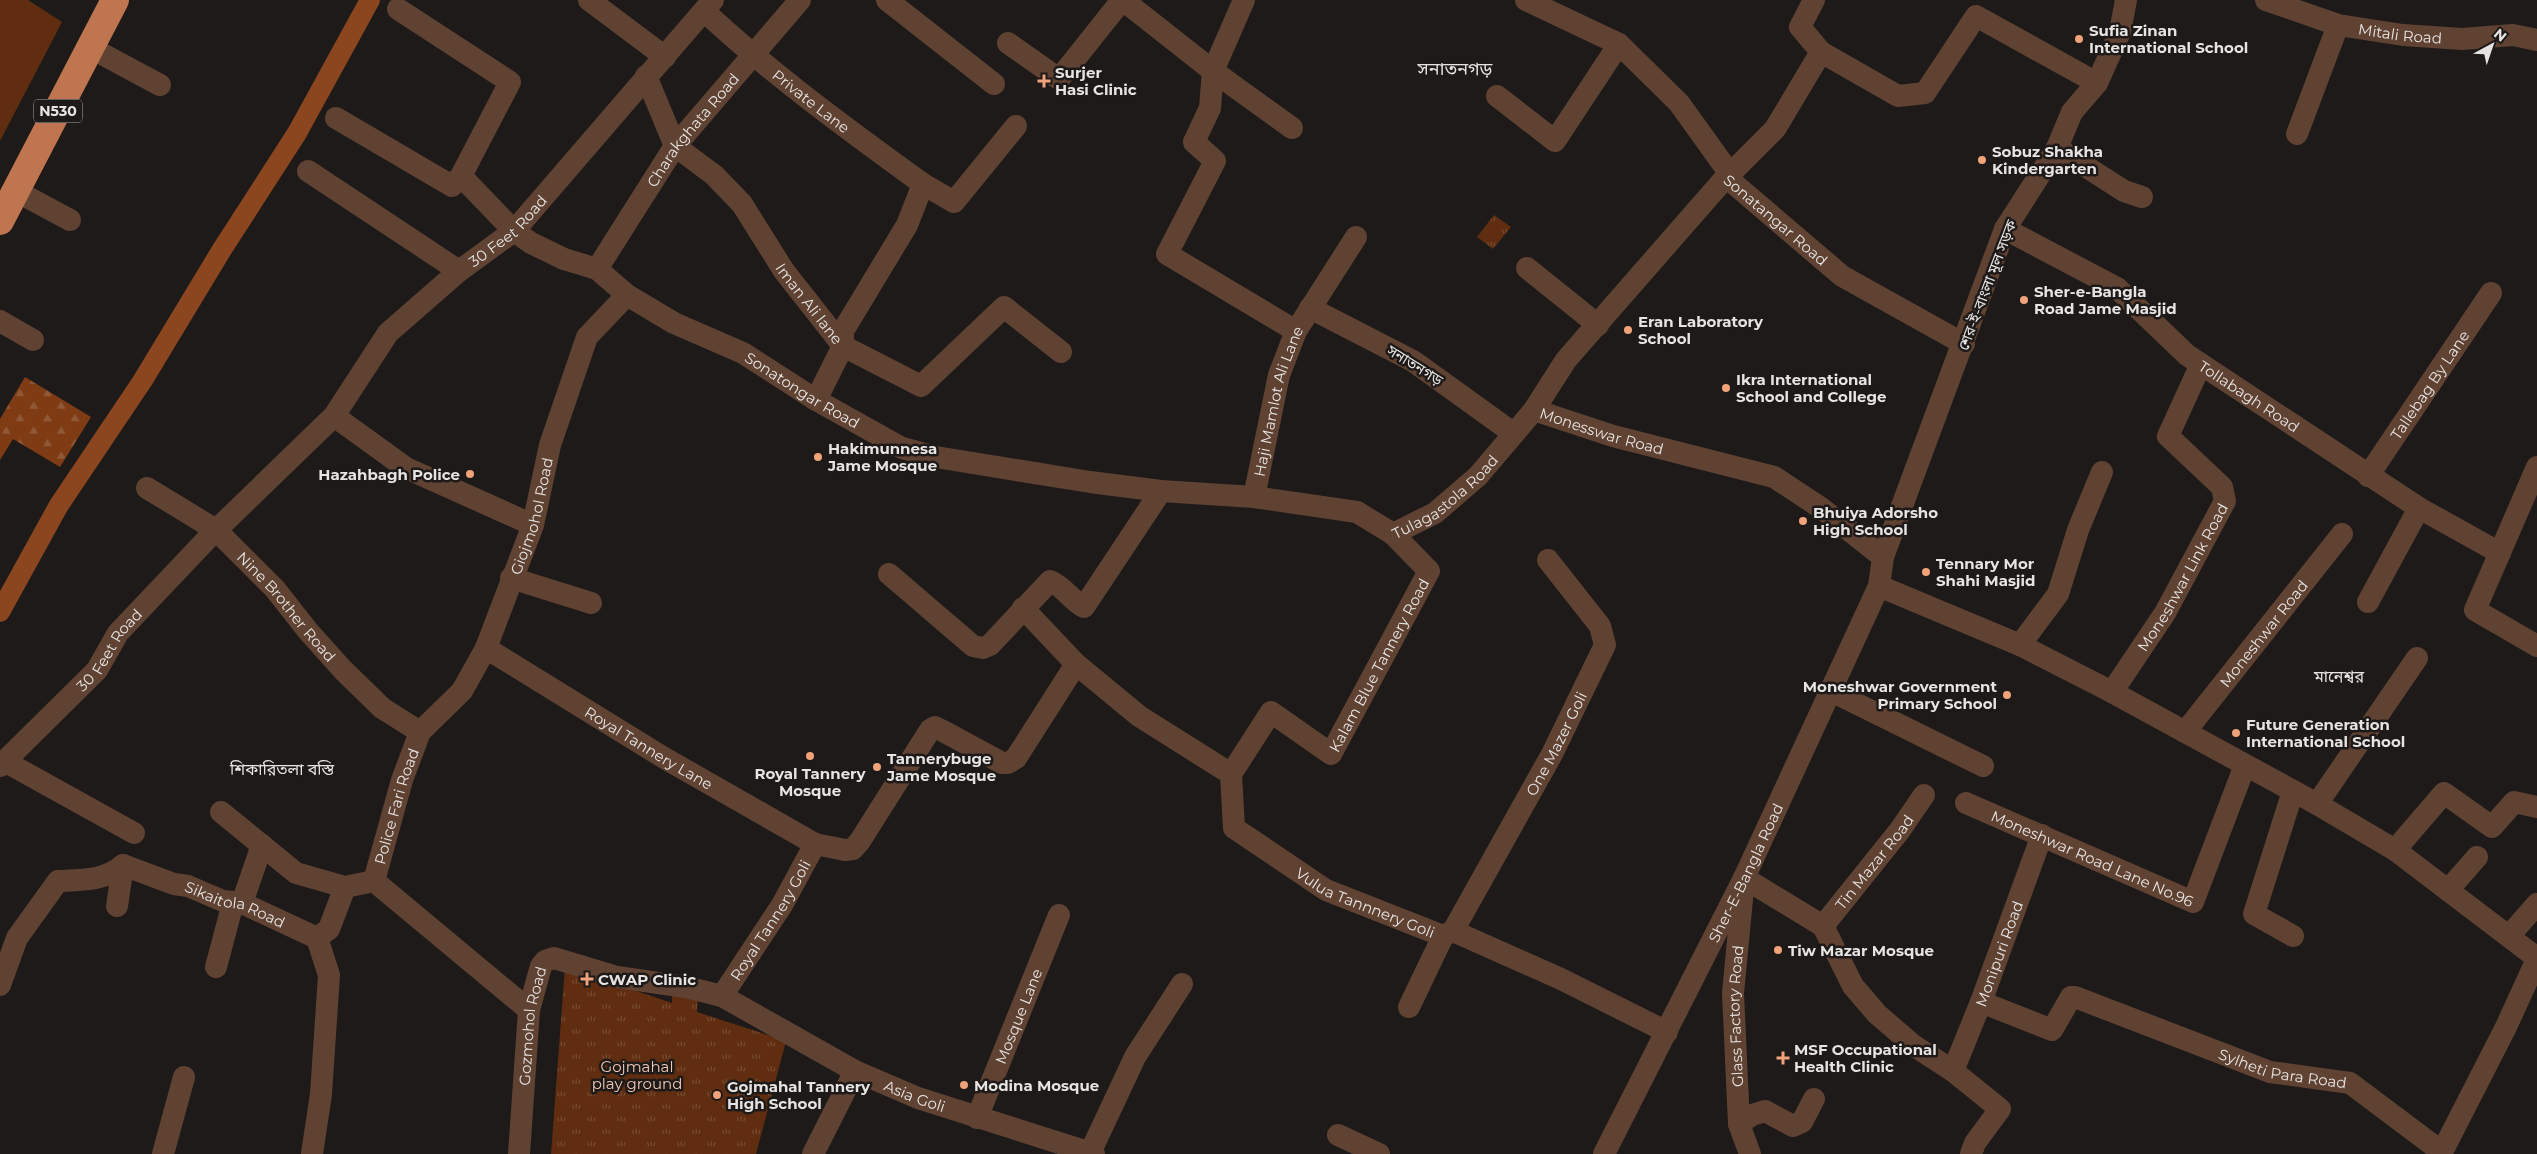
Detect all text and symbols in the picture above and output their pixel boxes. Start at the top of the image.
street label: Mitali Road [2357,19,2443,47]
north arrow [2467,20,2517,70]
place label: Sufia Zinan International School [2089,21,2248,57]
text: N [2490,25,2510,46]
marker: Sufia Zinan International School [2073,33,2085,45]
district label: সনাতনগড় [1417,58,1493,80]
place label: Surjer Hasi Clinic [1055,63,1137,99]
street label: Private Lane [769,65,854,137]
street label: Charakghata Road [642,69,743,190]
marker: Surjer Hasi Clinic [1037,74,1051,88]
road number: N530 [34,100,82,122]
place label: Sobuz Shakha Kindergarten [1992,142,2103,178]
marker: Sobuz Shakha Kindergarten [1976,154,1988,166]
street label: Sonatangar Road [1720,170,1832,269]
street label: 30 Feet Road [465,191,551,270]
street label: শের-ই-বাংলা মূল সড়ক [1953,216,2021,353]
street label: Iman Ali lane [772,259,847,348]
place label: Sher-e-Bangla Road Jame Masjid [2034,282,2177,318]
marker: Sher-e-Bangla Road Jame Masjid [2018,294,2030,306]
place label: Eran Laboratory School [1638,312,1764,348]
street label: Haji Mamlot Ali Lane [1249,322,1307,478]
marker: Eran Laboratory School [1622,324,1634,336]
street label: Tallebag By Lane [2386,326,2473,443]
street label: সনাতনগড় [1383,340,1447,390]
street label: Sonatongar Road [742,347,863,432]
street label: Tollabagh Road [2195,356,2303,436]
place label: Ikra International School and College [1736,370,1886,406]
marker: Ikra International School and College [1720,382,1732,394]
street label: Monesswar Road [1537,403,1666,458]
place label: Hakimunnesa Jame Mosque [827,439,937,475]
marker: Hakimunnesa Jame Mosque [812,451,824,463]
street label: Tulagastola Road [1389,451,1502,543]
street label: Giojmohol Road [505,456,557,577]
place label: Hazahbagh Police [318,465,460,484]
marker: Hazahbagh Police [464,468,476,480]
street label: Moneshwar Link Road [2133,500,2232,655]
place label: Bhuiya Adorsho High School [1813,503,1938,539]
marker: Bhuiya Adorsho High School [1797,515,1809,527]
street label: Nine Brother Road [233,547,340,665]
place label: Tennary Mor Shahi Masjid [1936,554,2035,590]
marker: Tennary Mor Shahi Masjid [1920,566,1932,578]
street label: Kalam Blue Tannery Road [1324,575,1433,755]
street label: Moneshwar Road [2215,576,2311,691]
street label: 30 Feet Road [72,604,146,695]
district label: মানেশ্বর [2313,667,2364,686]
place label: Moneshwar Government Primary School [1803,677,1997,713]
street label: One Mazer Goli [1521,688,1590,799]
marker: Moneshwar Government Primary School [2001,689,2013,701]
street label: Royal Tannery Lane [581,702,716,793]
place label: Future Generation International School [2246,715,2405,751]
marker: Future Generation International School [2230,727,2242,739]
street label: Police Fari Road [370,745,423,866]
place label: Tannerybuge Jame Mosque [886,749,996,785]
marker: Royal Tannery Mosque [804,750,816,762]
district label: শিকারিতলা বস্তি [229,760,334,779]
marker: Tannerybuge Jame Mosque [871,761,883,773]
place label: Royal Tannery Mosque [754,764,867,800]
street label: Sher-E-Bangla Road [1704,800,1787,945]
street label: Moneshwar Road Lane No.96 [1988,806,2197,911]
street label: Tin Mazar Road [1831,811,1917,913]
street label: Royal Tannery Goli [726,856,814,984]
street label: Vulua Tannnery Goli [1292,863,1438,941]
street label: Sikaitola Road [182,876,288,931]
street label: Monipuri Road [1971,898,2027,1009]
place label: Tiw Mazar Mosque [1788,941,1934,960]
street label: Glass Factory Road [1723,944,1747,1088]
marker: Tiw Mazar Mosque [1772,944,1784,956]
street label: Gozmohol Road [514,964,550,1086]
street label: Mosque Lane [990,966,1046,1066]
place label: CWAP Clinic [598,970,696,989]
marker: CWAP Clinic [580,972,594,986]
place label: MSF Occupational Health Clinic [1794,1040,1937,1076]
street label: Sylheti Para Road [2216,1044,2348,1092]
marker: MSF Occupational Health Clinic [1776,1051,1790,1065]
park label: Gojmahal play ground [592,1057,682,1093]
street label: Asia Goli [881,1075,948,1116]
place label: Modina Mosque [974,1076,1099,1095]
place label: Gojmahal Tannery High School [727,1077,871,1113]
marker: Modina Mosque [958,1079,970,1091]
marker: Gojmahal Tannery High School [711,1089,723,1101]

